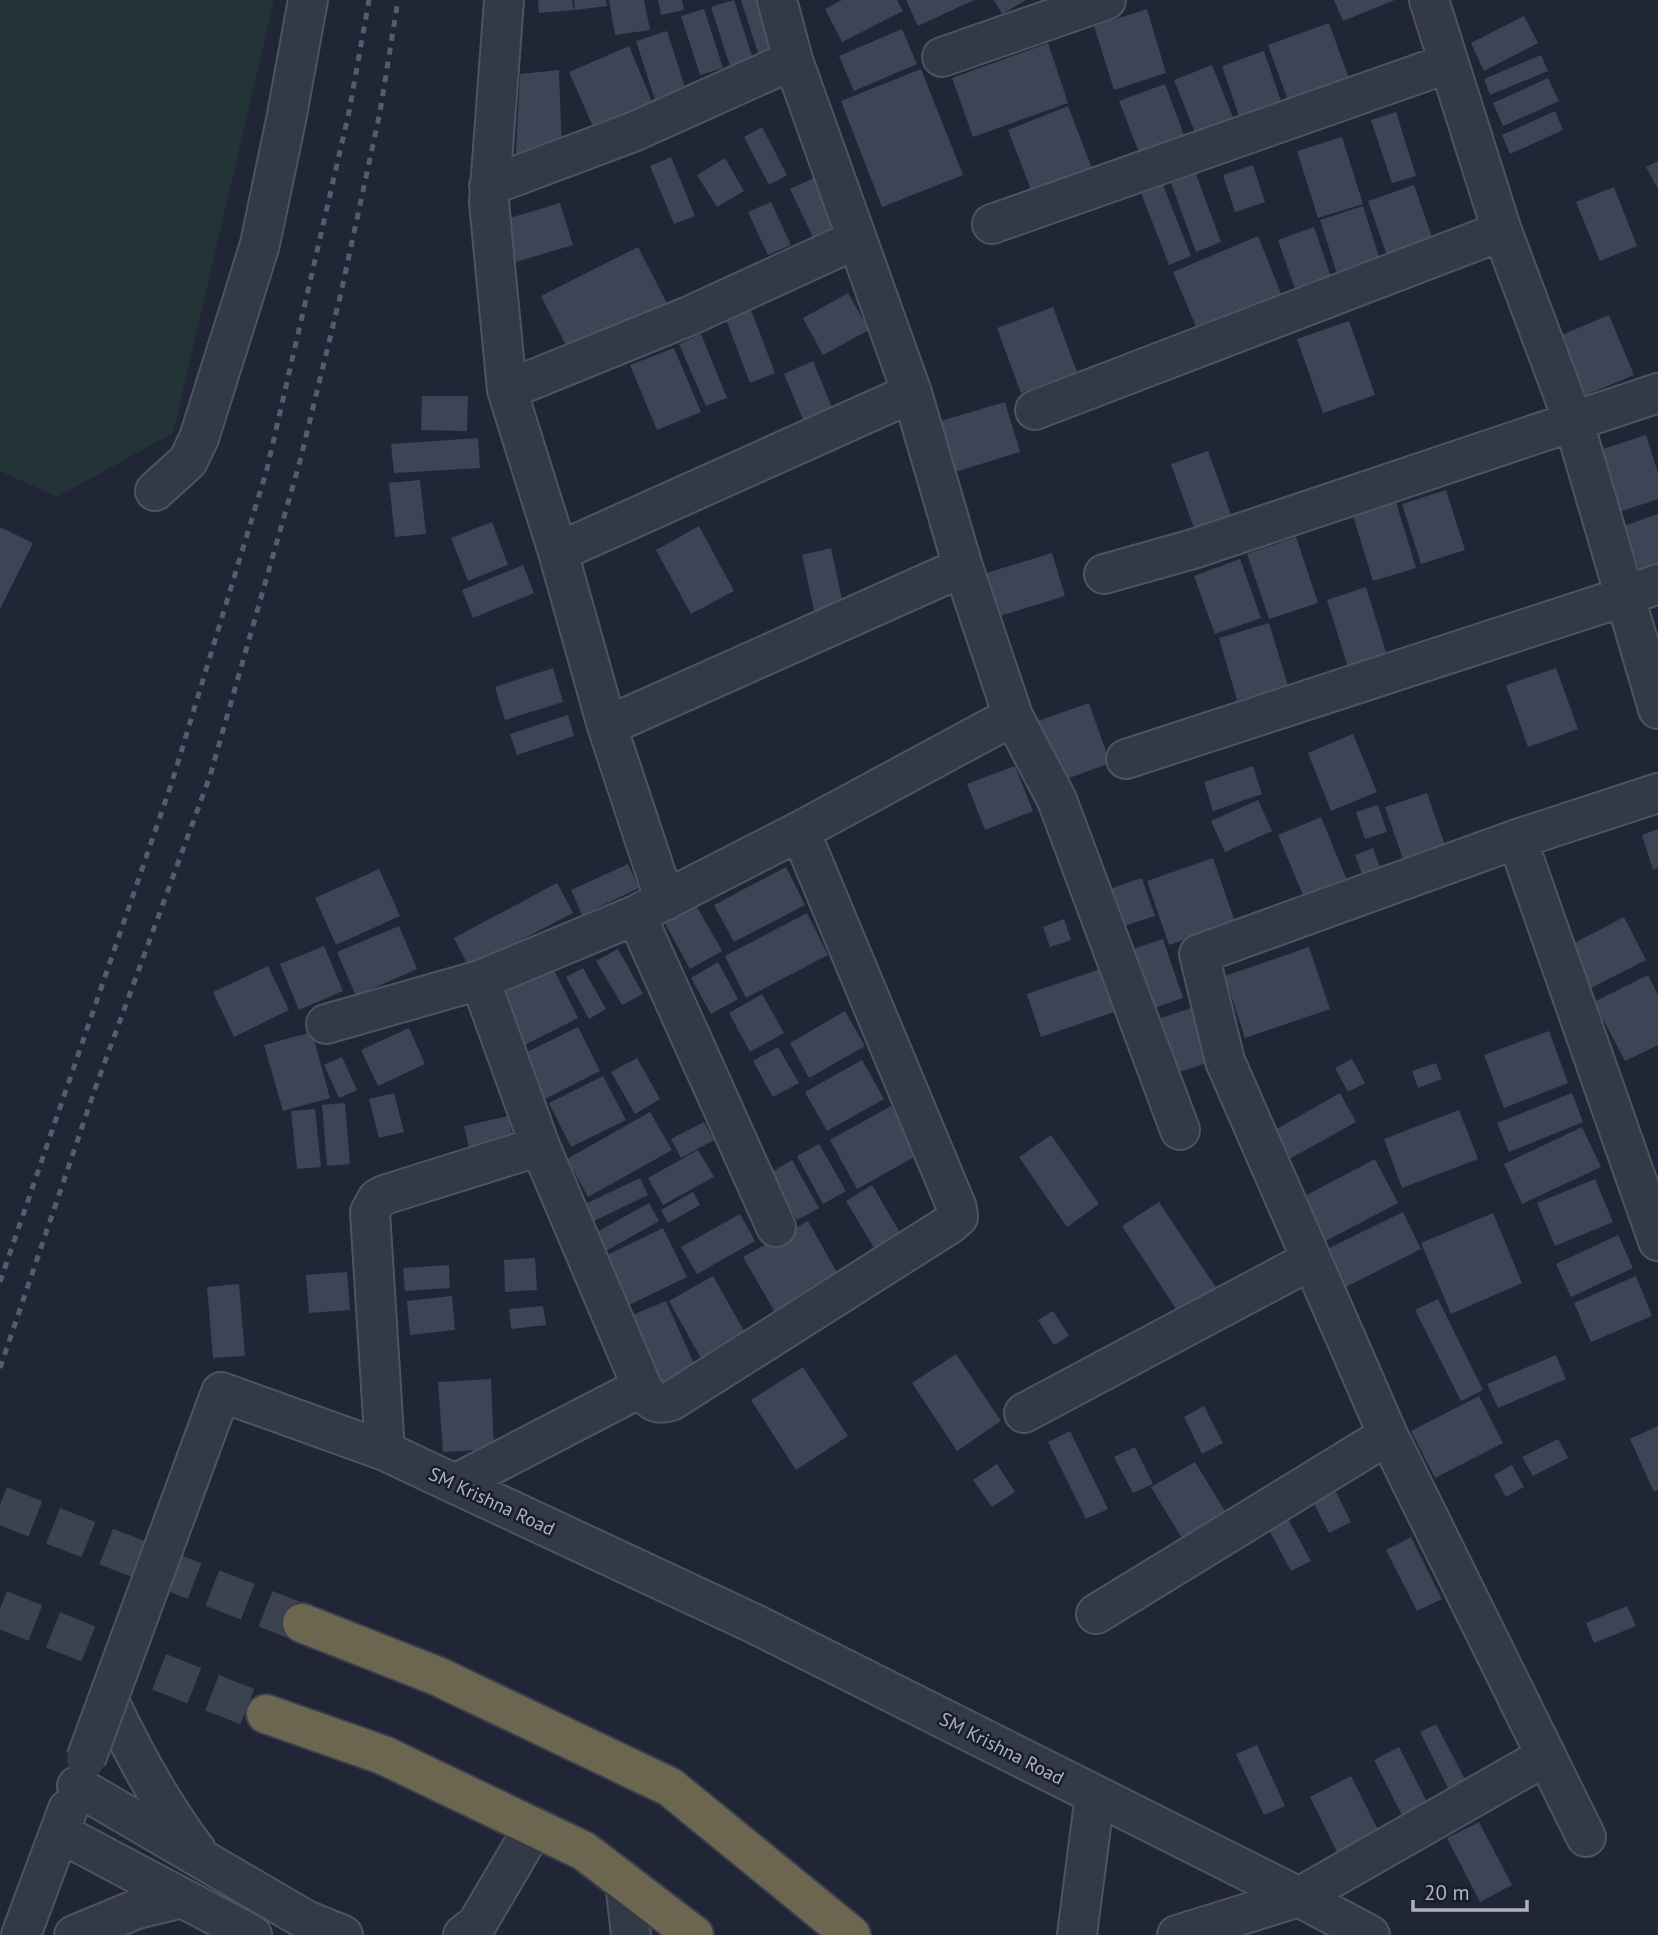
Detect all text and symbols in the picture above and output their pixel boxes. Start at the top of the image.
street label: SM Krishna Road [425,1461,559,1541]
street label: SM Krishna Road [936,1706,1068,1790]
scale bar [1413,1868,1527,1912]
text: 20 m [1424,1879,1470,1906]

